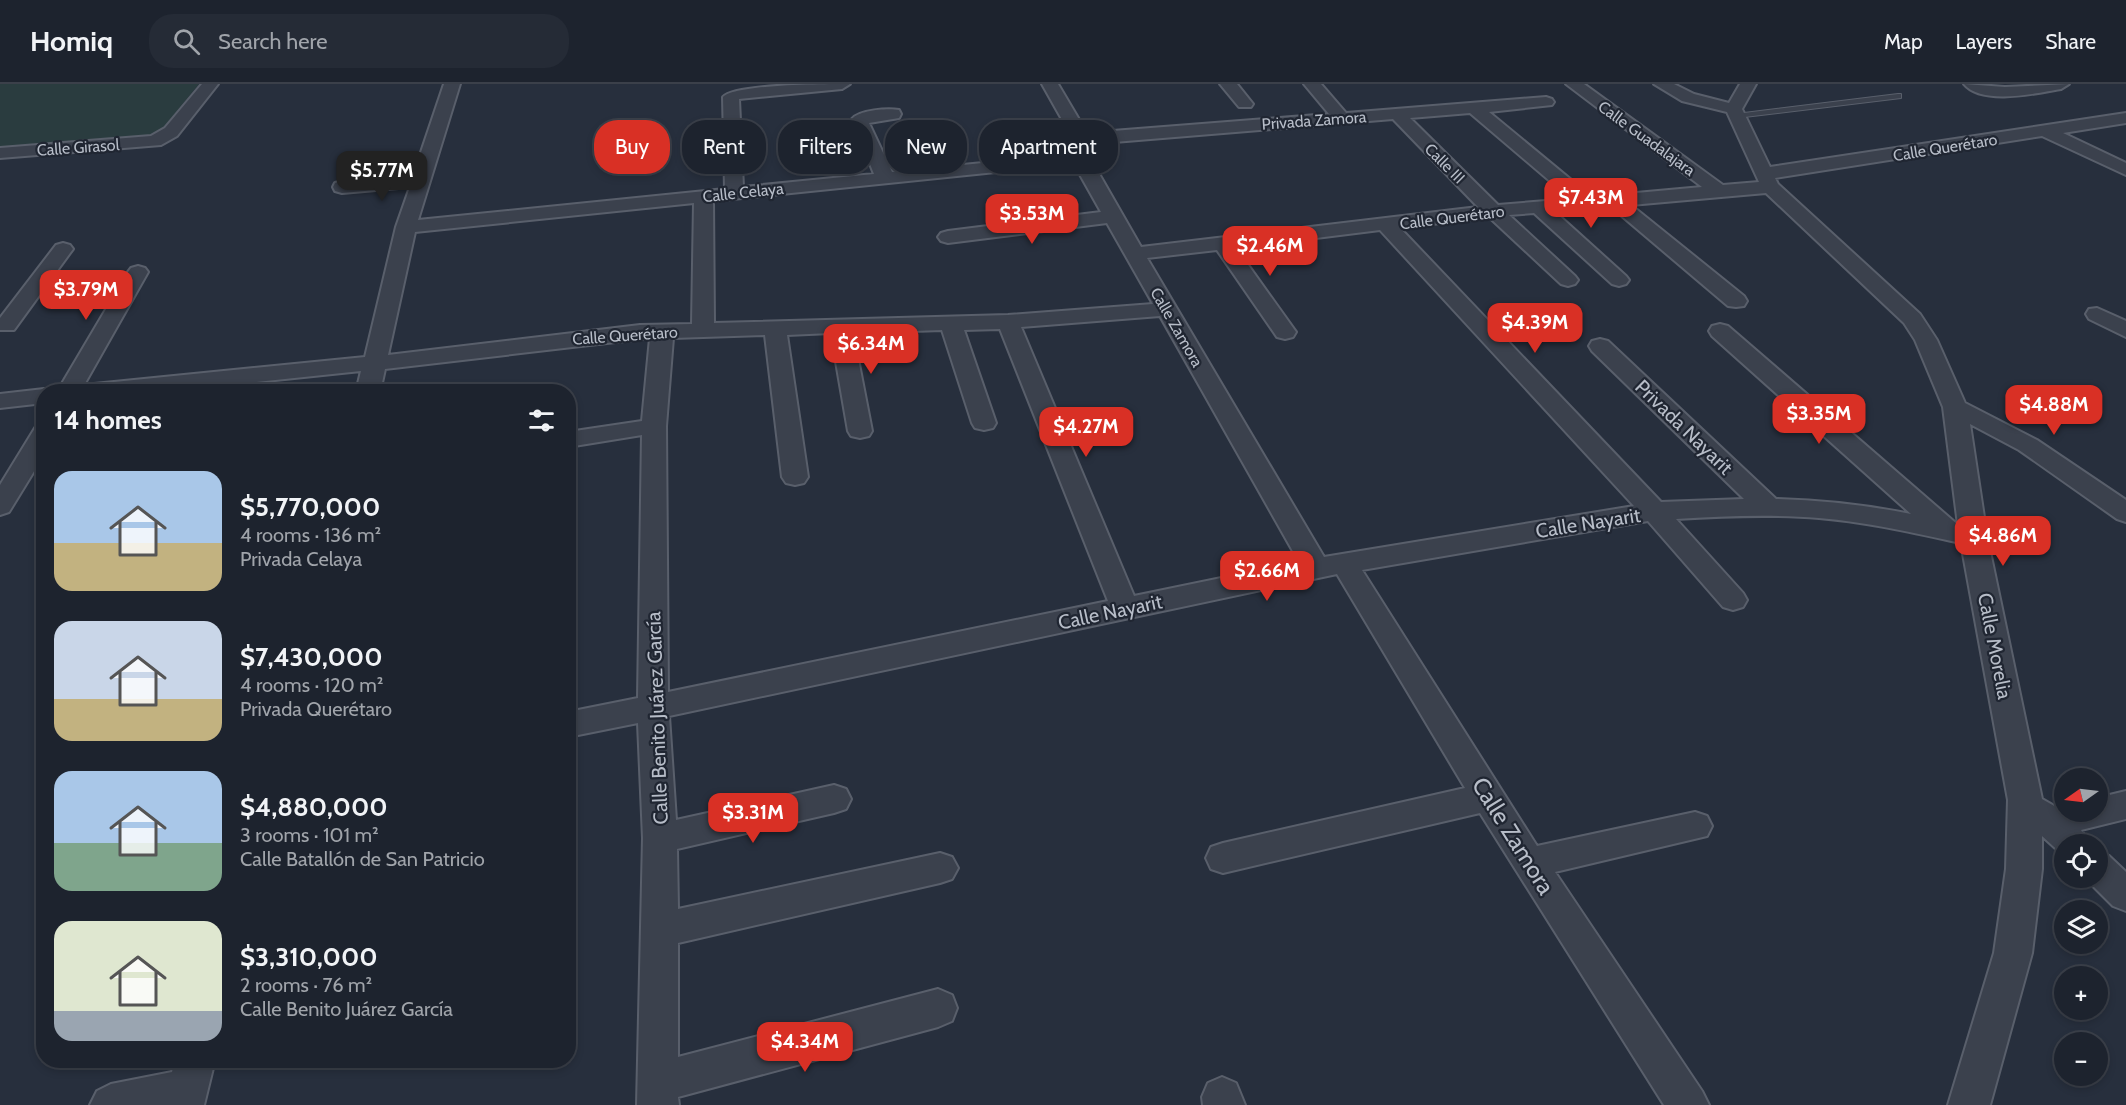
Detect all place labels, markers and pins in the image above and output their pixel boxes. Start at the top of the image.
pin: $5.77M [333,151,431,202]
pin: $7.43M [1542,178,1640,229]
pin: $3.53M [983,194,1081,245]
pin: $2.46M [1221,226,1319,277]
pin: $3.79M [37,270,135,321]
pin: $4.39M [1486,303,1584,354]
pin: $6.34M [822,324,920,375]
pin: $4.88M [2005,385,2103,436]
pin: $3.35M [1770,394,1868,445]
pin: $4.27M [1037,407,1135,458]
pin: $4.86M [1954,516,2052,567]
pin: $2.66M [1218,551,1316,602]
pin: $3.31M [704,793,802,844]
pin: $4.34M [756,1022,854,1073]

